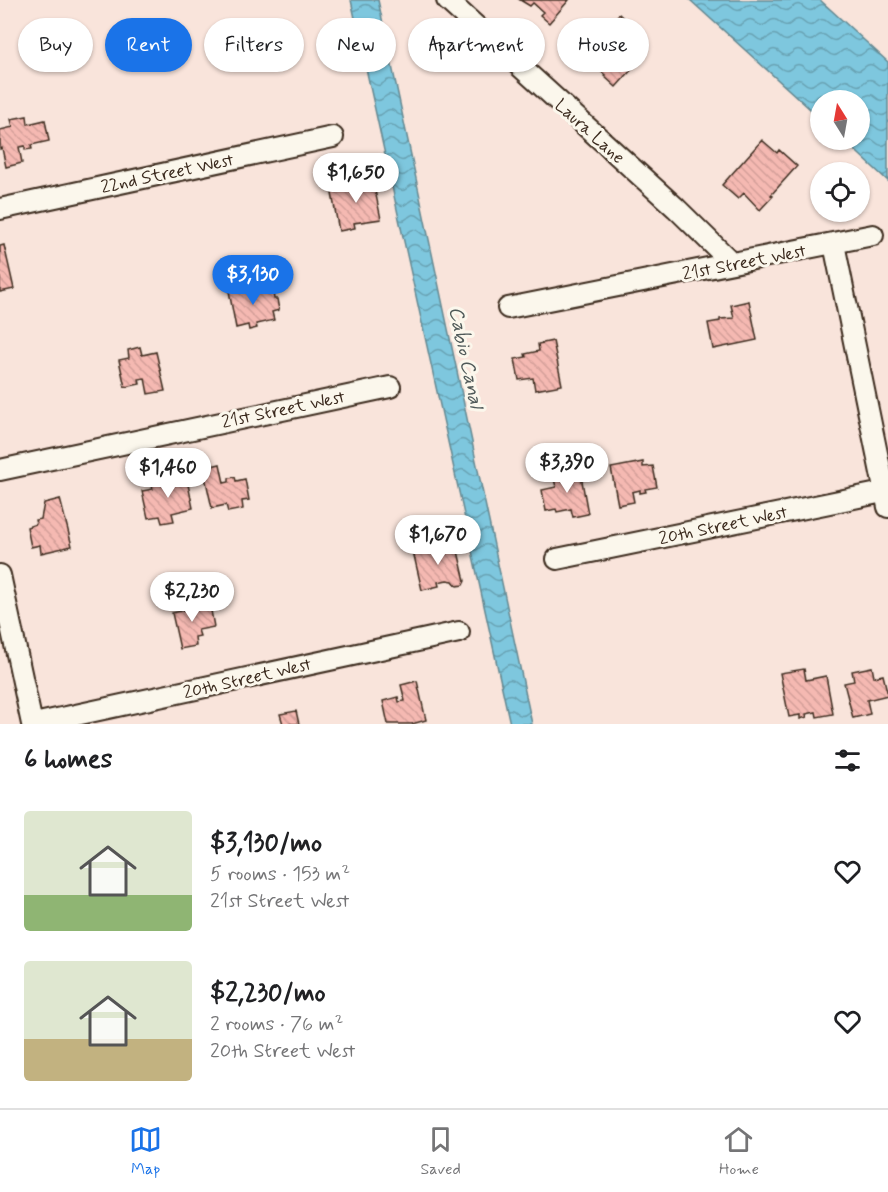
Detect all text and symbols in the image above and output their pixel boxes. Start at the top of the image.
chip: Buy [18,18,93,72]
chip: Rent [105,18,192,72]
chip: Filters [204,18,304,72]
chip: New [316,18,396,72]
chip: Apartment [408,18,545,72]
chip: House [557,18,649,72]
north arrow [810,90,870,150]
map controls [810,90,870,222]
street label: Laura Lane [549,94,630,170]
street label: 22nd Street West [99,148,236,200]
pin: $1,650 [307,153,405,204]
text: $1,650 [327,159,385,186]
button: locate [810,162,870,222]
street label: 21st Street West [680,239,809,287]
pin: $3,130 [204,255,302,306]
text: $3,130 [226,261,280,288]
water label: Cabio Canal [442,304,490,413]
street label: 21st Street West [219,385,348,435]
pin: $3,390 [518,443,616,494]
pin: $1,460 [119,448,217,499]
text: $3,390 [539,449,595,476]
text: $1,460 [139,454,197,481]
street label: 20th Street West [657,501,790,551]
pin: $1,670 [389,515,487,566]
text: $1,670 [409,521,467,548]
pin: $2,230 [143,572,241,623]
text: $2,230 [164,578,220,605]
street label: 20th Street West [181,652,314,705]
text: 6 homes [24,743,112,777]
icon: filters [831,744,864,777]
text: $3,130/mo [210,827,322,861]
icon: home [72,835,144,907]
icon: heart [831,855,864,888]
text: 5 rooms · 153 m² [210,861,350,888]
text: 21st Street West [210,888,349,915]
text: $2,230/mo [210,977,326,1011]
icon: home [72,985,144,1057]
icon: heart [831,1005,864,1038]
text: 2 rooms · 76 m² [210,1011,343,1038]
text: 20th Street West [210,1038,355,1065]
tab: Map [129,1123,162,1180]
tab: Saved [420,1123,461,1180]
tab: Home [719,1123,759,1180]

